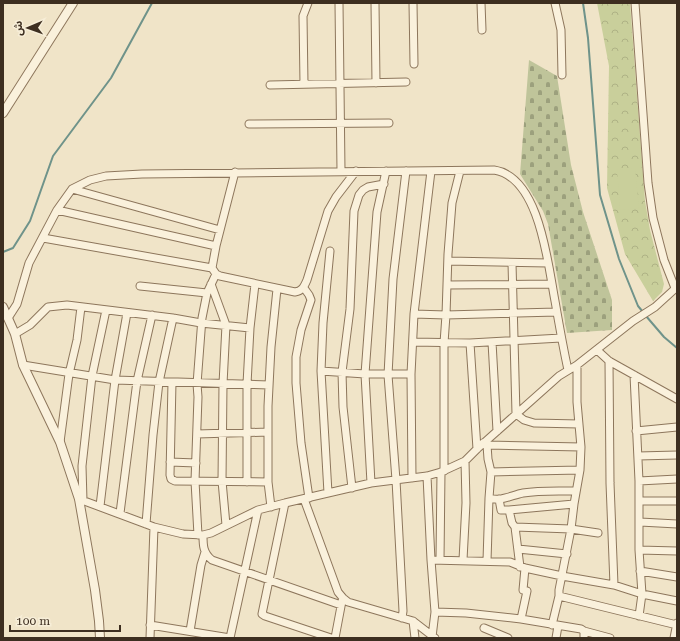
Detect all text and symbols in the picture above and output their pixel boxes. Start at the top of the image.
north arrow [8,8,48,48]
text: ش [12,21,25,36]
scale bar [10,607,120,633]
text: 100 m [16,614,50,628]

